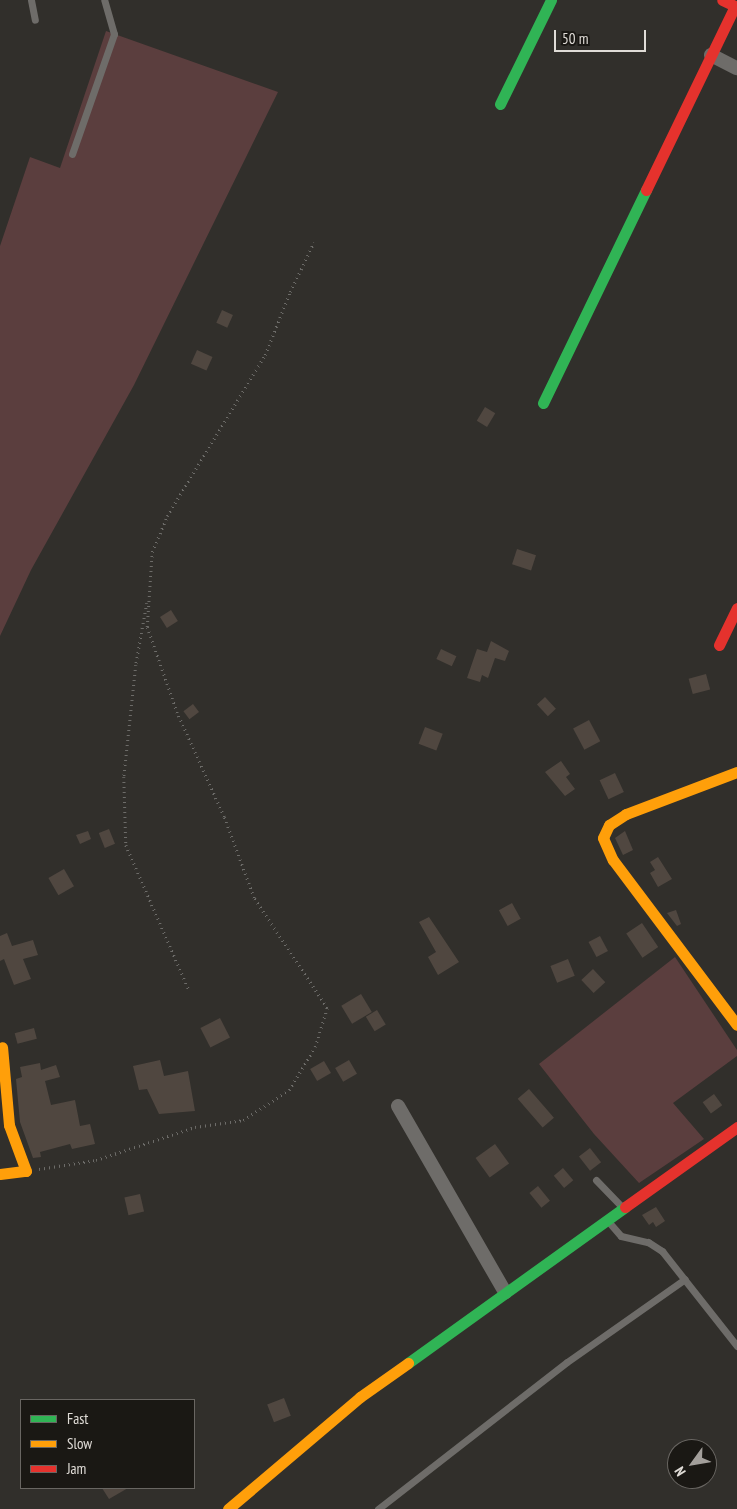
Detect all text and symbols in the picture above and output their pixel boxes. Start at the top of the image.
scale bar [557,20,650,52]
text: 50 m [562,29,588,48]
legend [20,1399,195,1489]
text: Fast [67,1409,88,1428]
text: Slow [67,1434,92,1453]
north arrow [667,1439,717,1489]
text: Jam [67,1459,86,1478]
text: N [670,1463,690,1479]

